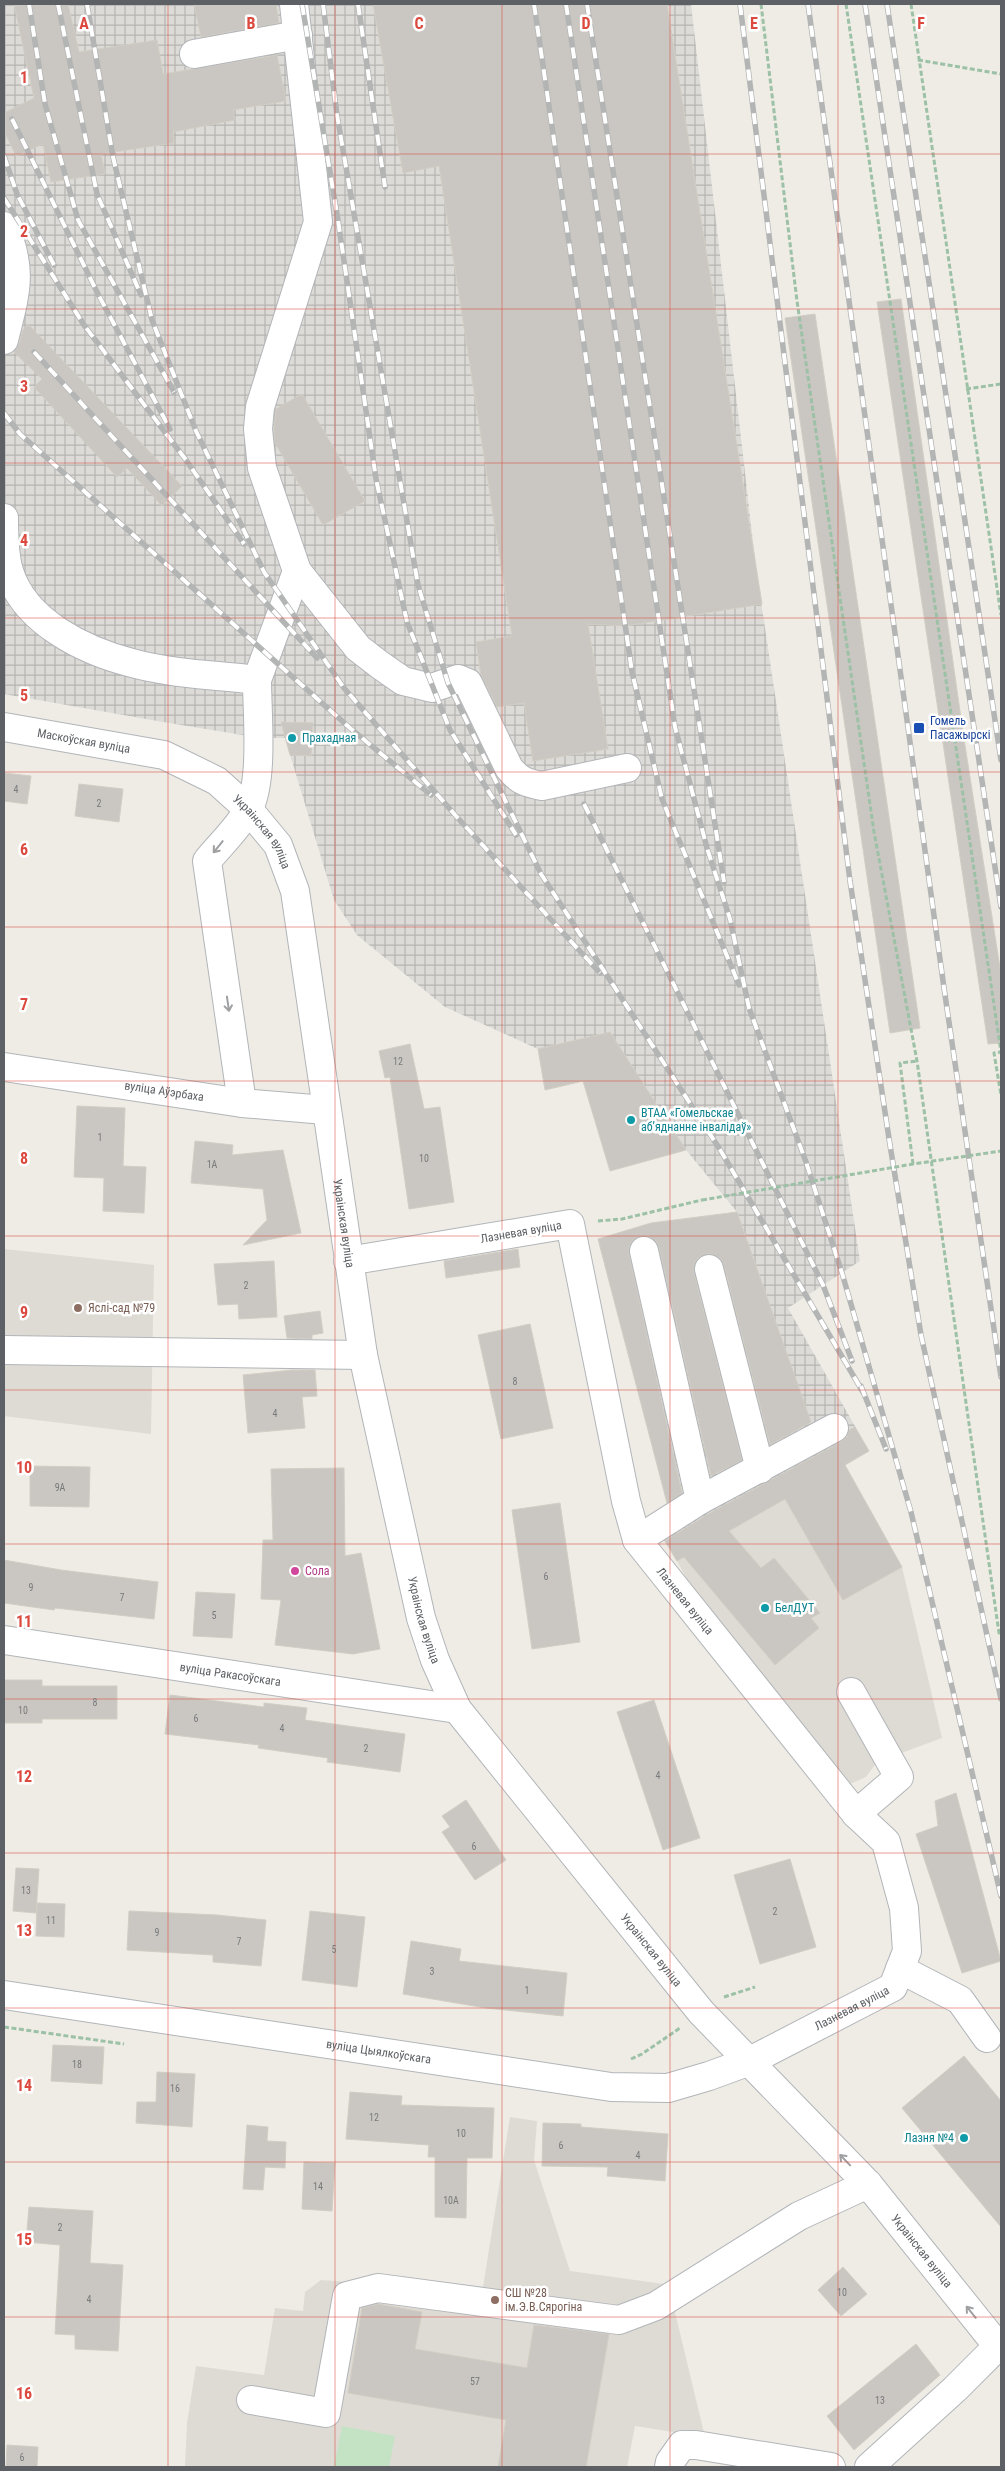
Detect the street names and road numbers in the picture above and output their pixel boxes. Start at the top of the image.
street label: Маскоўская вуліца [36,726,132,756]
street label: Украінская вуліца [230,792,293,871]
street label: вуліца Аўэрбаха [123,1078,205,1104]
street label: Украінская вуліца [330,1178,357,1269]
street label: Лазневая вуліца [479,1218,563,1246]
street label: Лазневая вуліца [654,1565,716,1638]
street label: Украінская вуліца [405,1575,443,1666]
street label: вуліца Ракасоўскага [179,1660,282,1689]
street label: Украінская вуліца [618,1911,685,1990]
street label: Лазневая вуліца [812,1983,892,2033]
street label: вуліца Цыялкоўскага [325,2037,432,2067]
street label: Украінская вуліца [888,2212,955,2291]

